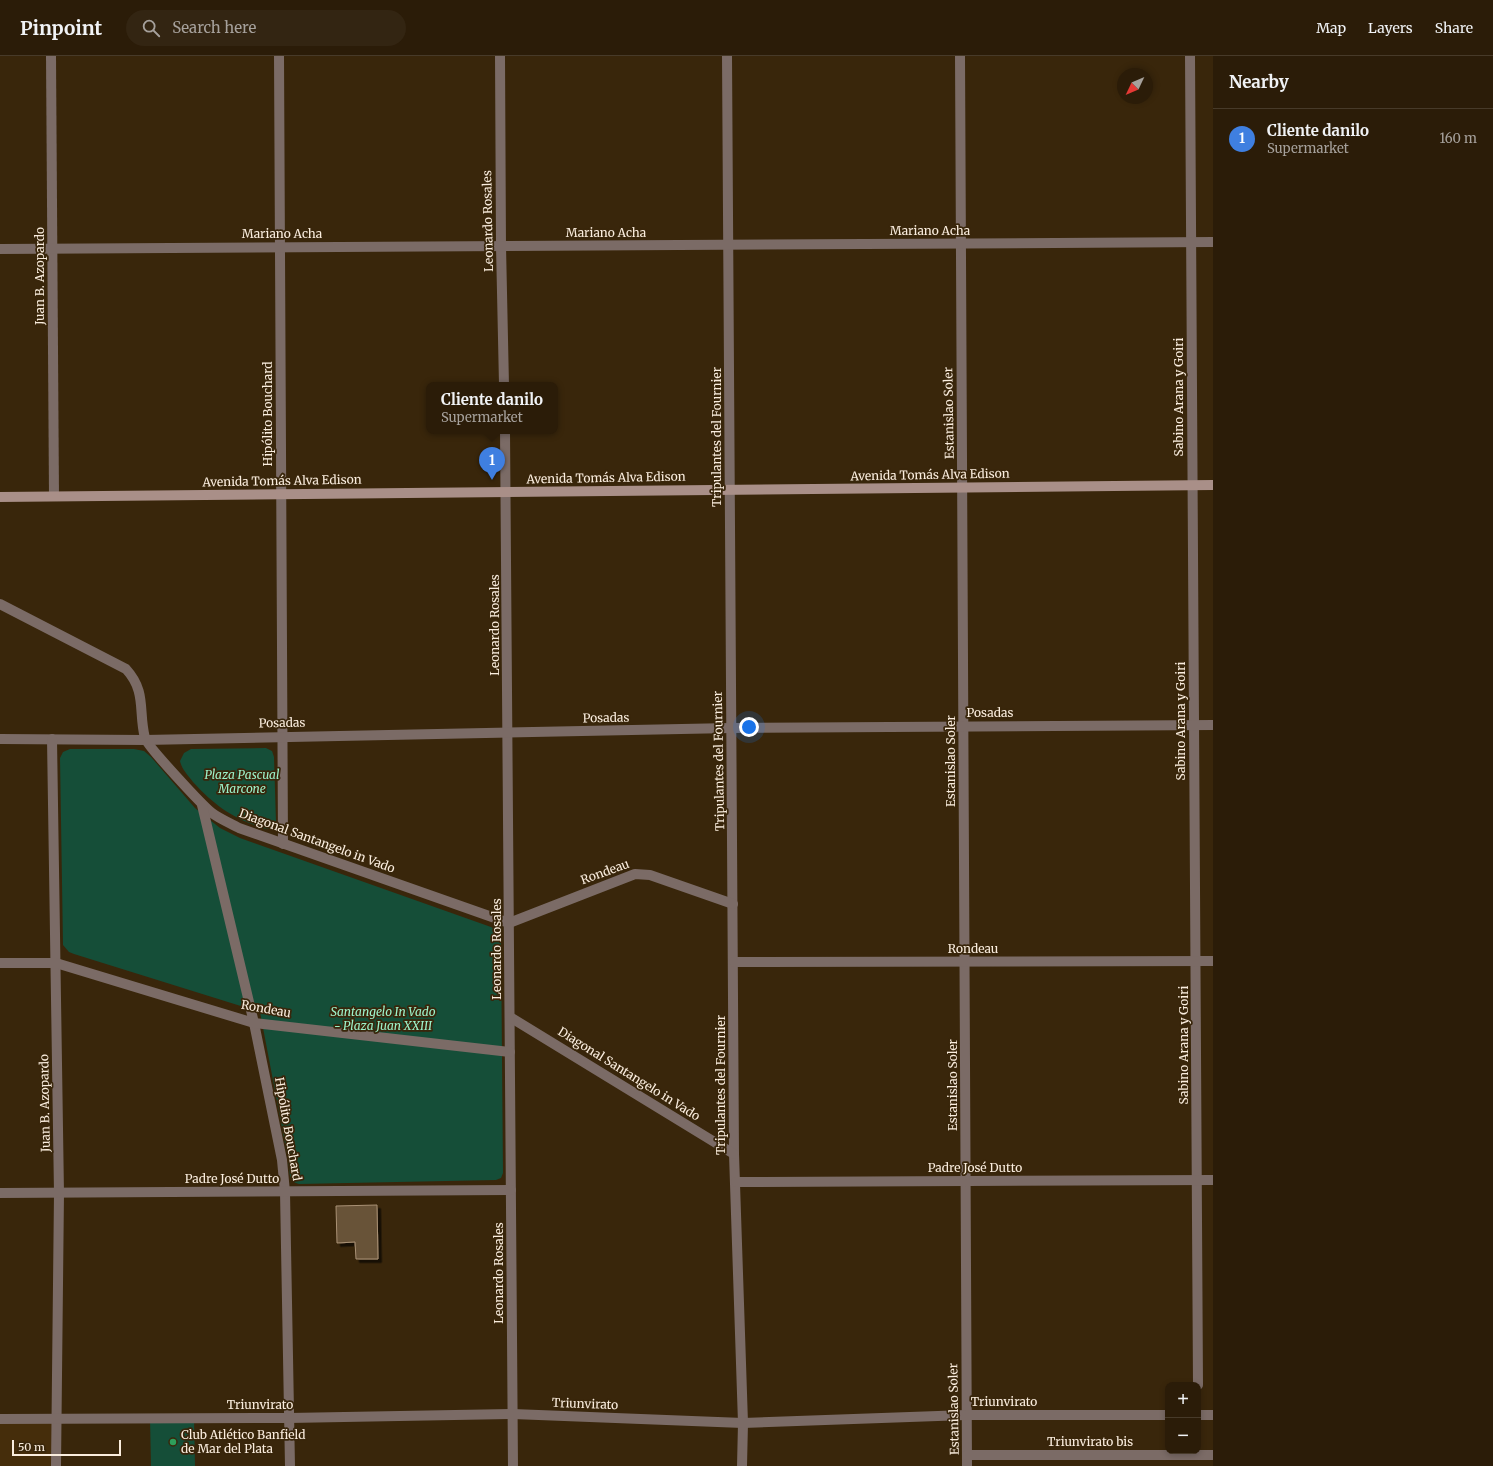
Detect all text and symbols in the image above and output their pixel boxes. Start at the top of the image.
search box [126,10,406,46]
text: Pinpoint [20,16,102,40]
icon: search [140,17,162,39]
text: Search here [172,18,256,37]
text: Map [1316,19,1346,37]
text: Layers [1368,19,1413,37]
text: Share [1435,19,1473,37]
north arrow [1117,68,1153,104]
text: Nearby [1229,71,1289,93]
text: Cliente danilo [1267,121,1369,140]
text: 1 [1239,130,1245,147]
text: 160 m [1439,130,1477,147]
text: Supermarket [1267,140,1349,157]
street label: Leonardo Rosales [479,170,496,272]
street label: Mariano Acha [890,223,971,238]
street label: Mariano Acha [566,225,647,240]
street label: Mariano Acha [242,226,323,241]
street label: Juan B. Azopardo [32,227,47,326]
street label: Sabino Arana y Goiri [1171,337,1186,456]
street label: Hipólito Bouchard [260,362,275,466]
street label: Tripulantes del Fournier [709,366,724,507]
street label: Estanislao Soler [940,366,957,459]
popup [426,382,558,434]
text: Cliente danilo [441,390,543,409]
text: Supermarket [441,409,523,426]
pin: 1 [479,447,505,480]
street label: Avenida Tomás Alva Edison [849,466,1010,483]
street label: Avenida Tomás Alva Edison [525,469,686,486]
street label: Avenida Tomás Alva Edison [201,472,362,489]
street label: Leonardo Rosales [487,574,502,676]
street label: Sabino Arana y Goiri [1173,661,1188,780]
street label: Tripulantes del Fournier [710,690,727,831]
street label: Posadas [967,705,1014,720]
street label: Posadas [582,710,630,725]
street label: Estanislao Soler [943,714,958,807]
street label: Posadas [258,715,306,730]
your location [739,717,759,737]
park label: Plaza Pascual Marcone [204,767,280,796]
street label: Diagonal Santangelo in Vado [237,805,397,876]
street label: Rondeau [578,856,632,887]
street label: Leonardo Rosales [489,898,504,1000]
street label: Rondeau [948,941,999,956]
street label: Sabino Arana y Goiri [1176,985,1191,1104]
street label: Rondeau [240,997,293,1020]
park label: Santangelo In Vado - Plaza Juan XXIII [330,1004,436,1033]
street label: Tripulantes del Fournier [713,1014,728,1155]
street label: Diagonal Santangelo in Vado [555,1024,703,1124]
street label: Estanislao Soler [945,1038,960,1131]
street label: Juan B. Azopardo [36,1054,53,1153]
street label: Hipólito Bouchard [272,1076,305,1182]
street label: Padre José Dutto [928,1160,1022,1175]
street label: Padre José Dutto [185,1171,279,1186]
street label: Leonardo Rosales [491,1222,506,1324]
street label: Estanislao Soler [945,1362,962,1455]
map controls [1165,1382,1201,1454]
button: + [1165,1382,1201,1418]
street label: Triunvirato [971,1394,1037,1409]
street label: Triunvirato [552,1395,618,1412]
street label: Triunvirato [227,1397,293,1412]
button: − [1165,1418,1201,1454]
place label: Club Atlético Banfield de Mar del Plata [181,1427,306,1456]
street label: Triunvirato bis [1047,1434,1133,1449]
marker: Club Atlético Banfield de Mar del Plata [168,1437,178,1447]
scale bar [12,1438,121,1457]
text: 50 m [18,1440,45,1454]

